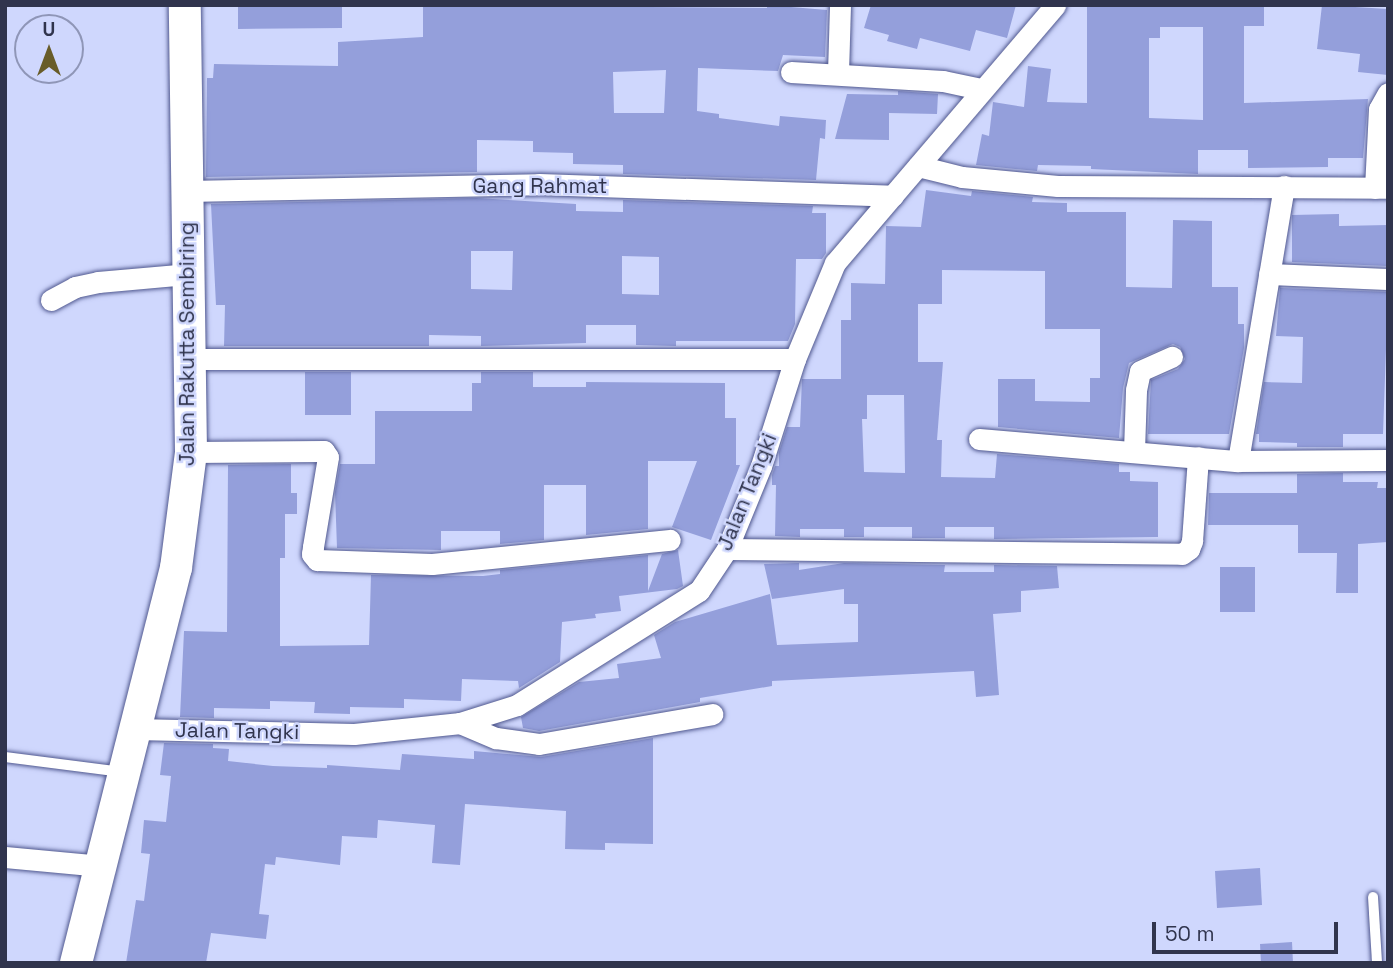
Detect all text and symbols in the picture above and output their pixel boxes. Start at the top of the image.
north arrow [14,14,84,84]
text: U [43,17,55,42]
street label: Gang Rahmat [472,173,608,199]
street label: Jalan Rakutta Sembiring [174,222,200,466]
street label: Jalan Tangki [712,429,782,555]
street label: Jalan Tangki [174,717,300,745]
scale bar [1155,908,1340,952]
text: 50 m [1165,920,1215,947]

